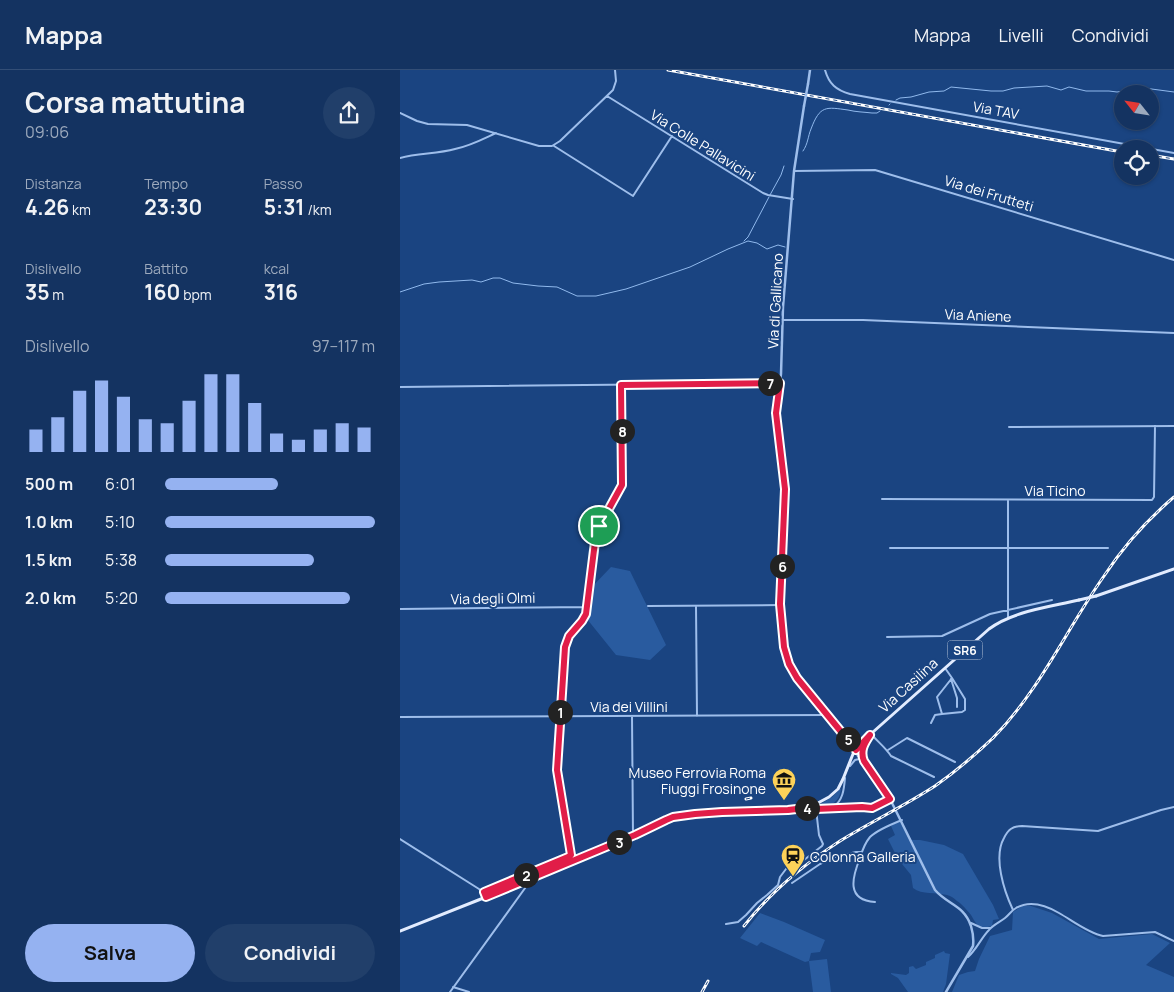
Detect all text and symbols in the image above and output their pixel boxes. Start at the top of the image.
text: Mappa [25,18,103,51]
text: Mappa [914,23,970,47]
text: Livelli [998,23,1044,47]
text: Condividi [1072,23,1149,47]
text: Corsa mattutina [25,83,246,121]
north arrow [1114,85,1159,130]
map controls [1114,85,1159,185]
button: share [323,87,375,139]
street label: Via TAV [971,97,1021,123]
street label: Via Colle Pallavicini [647,105,759,185]
text: 09:06 [25,121,69,143]
button: locate [1114,140,1159,185]
street label: Via dei Frutteti [942,170,1036,216]
text: Distanza [25,174,82,193]
text: Tempo [144,174,188,193]
text: Passo [264,174,303,193]
text: 4.26 [25,193,69,221]
text: 23:30 [144,193,202,221]
text: 5:31 [264,193,305,221]
text: km [69,200,91,219]
text: /km [305,200,332,219]
street label: Via di Gallicano [763,253,787,349]
text: Dislivello [25,259,81,278]
text: Battito [144,259,188,278]
text: kcal [264,259,289,278]
text: 35 [25,278,50,306]
text: 160 [144,278,180,306]
text: 316 [264,278,298,306]
text: m [50,285,64,304]
text: bpm [180,285,212,304]
street label: Via Aniene [944,304,1012,326]
text: Dislivello [25,335,89,357]
text: 97–117 m [312,335,375,357]
pin: 7 [758,370,782,396]
text: 7 [767,374,774,393]
pin: 8 [610,418,634,444]
text: 8 [618,422,627,441]
text: 500 m [25,473,73,495]
text: 6:01 [105,473,136,495]
street label: Via Ticino [1025,481,1086,500]
pin [578,505,620,547]
text: 1.0 km [25,511,73,533]
text: 5:10 [105,511,135,533]
icon: arrive [585,512,613,540]
text: 1.5 km [25,549,72,571]
text: 5:38 [105,549,137,571]
pin: 6 [770,554,794,578]
text: 6 [778,557,787,576]
text: 2.0 km [25,587,76,609]
text: 5:20 [105,587,138,609]
street label: Via degli Olmi [451,588,535,608]
road number: SR6 [948,640,982,660]
street label: Via Casilina [874,653,942,717]
street label: Via dei Villini [590,697,668,716]
pin: 1 [548,700,572,724]
text: 1 [557,703,564,722]
pin: 5 [836,726,860,752]
text: 5 [844,730,853,749]
place label: Museo Ferrovia Roma Fiuggi Frosinone [629,763,766,798]
museum icon: Museo Ferrovia Roma Fiuggi Frosinone [771,767,797,801]
pin: 4 [794,796,820,820]
text: 4 [803,799,812,818]
pin: 3 [606,830,632,854]
text: 3 [615,833,624,852]
station icon: Colonna Galleria [780,843,806,877]
place label: Colonna Galleria [810,847,916,866]
pin: 2 [514,862,538,888]
text: 2 [522,866,531,885]
button: Salva [25,924,195,982]
button: Condividi [205,924,375,982]

